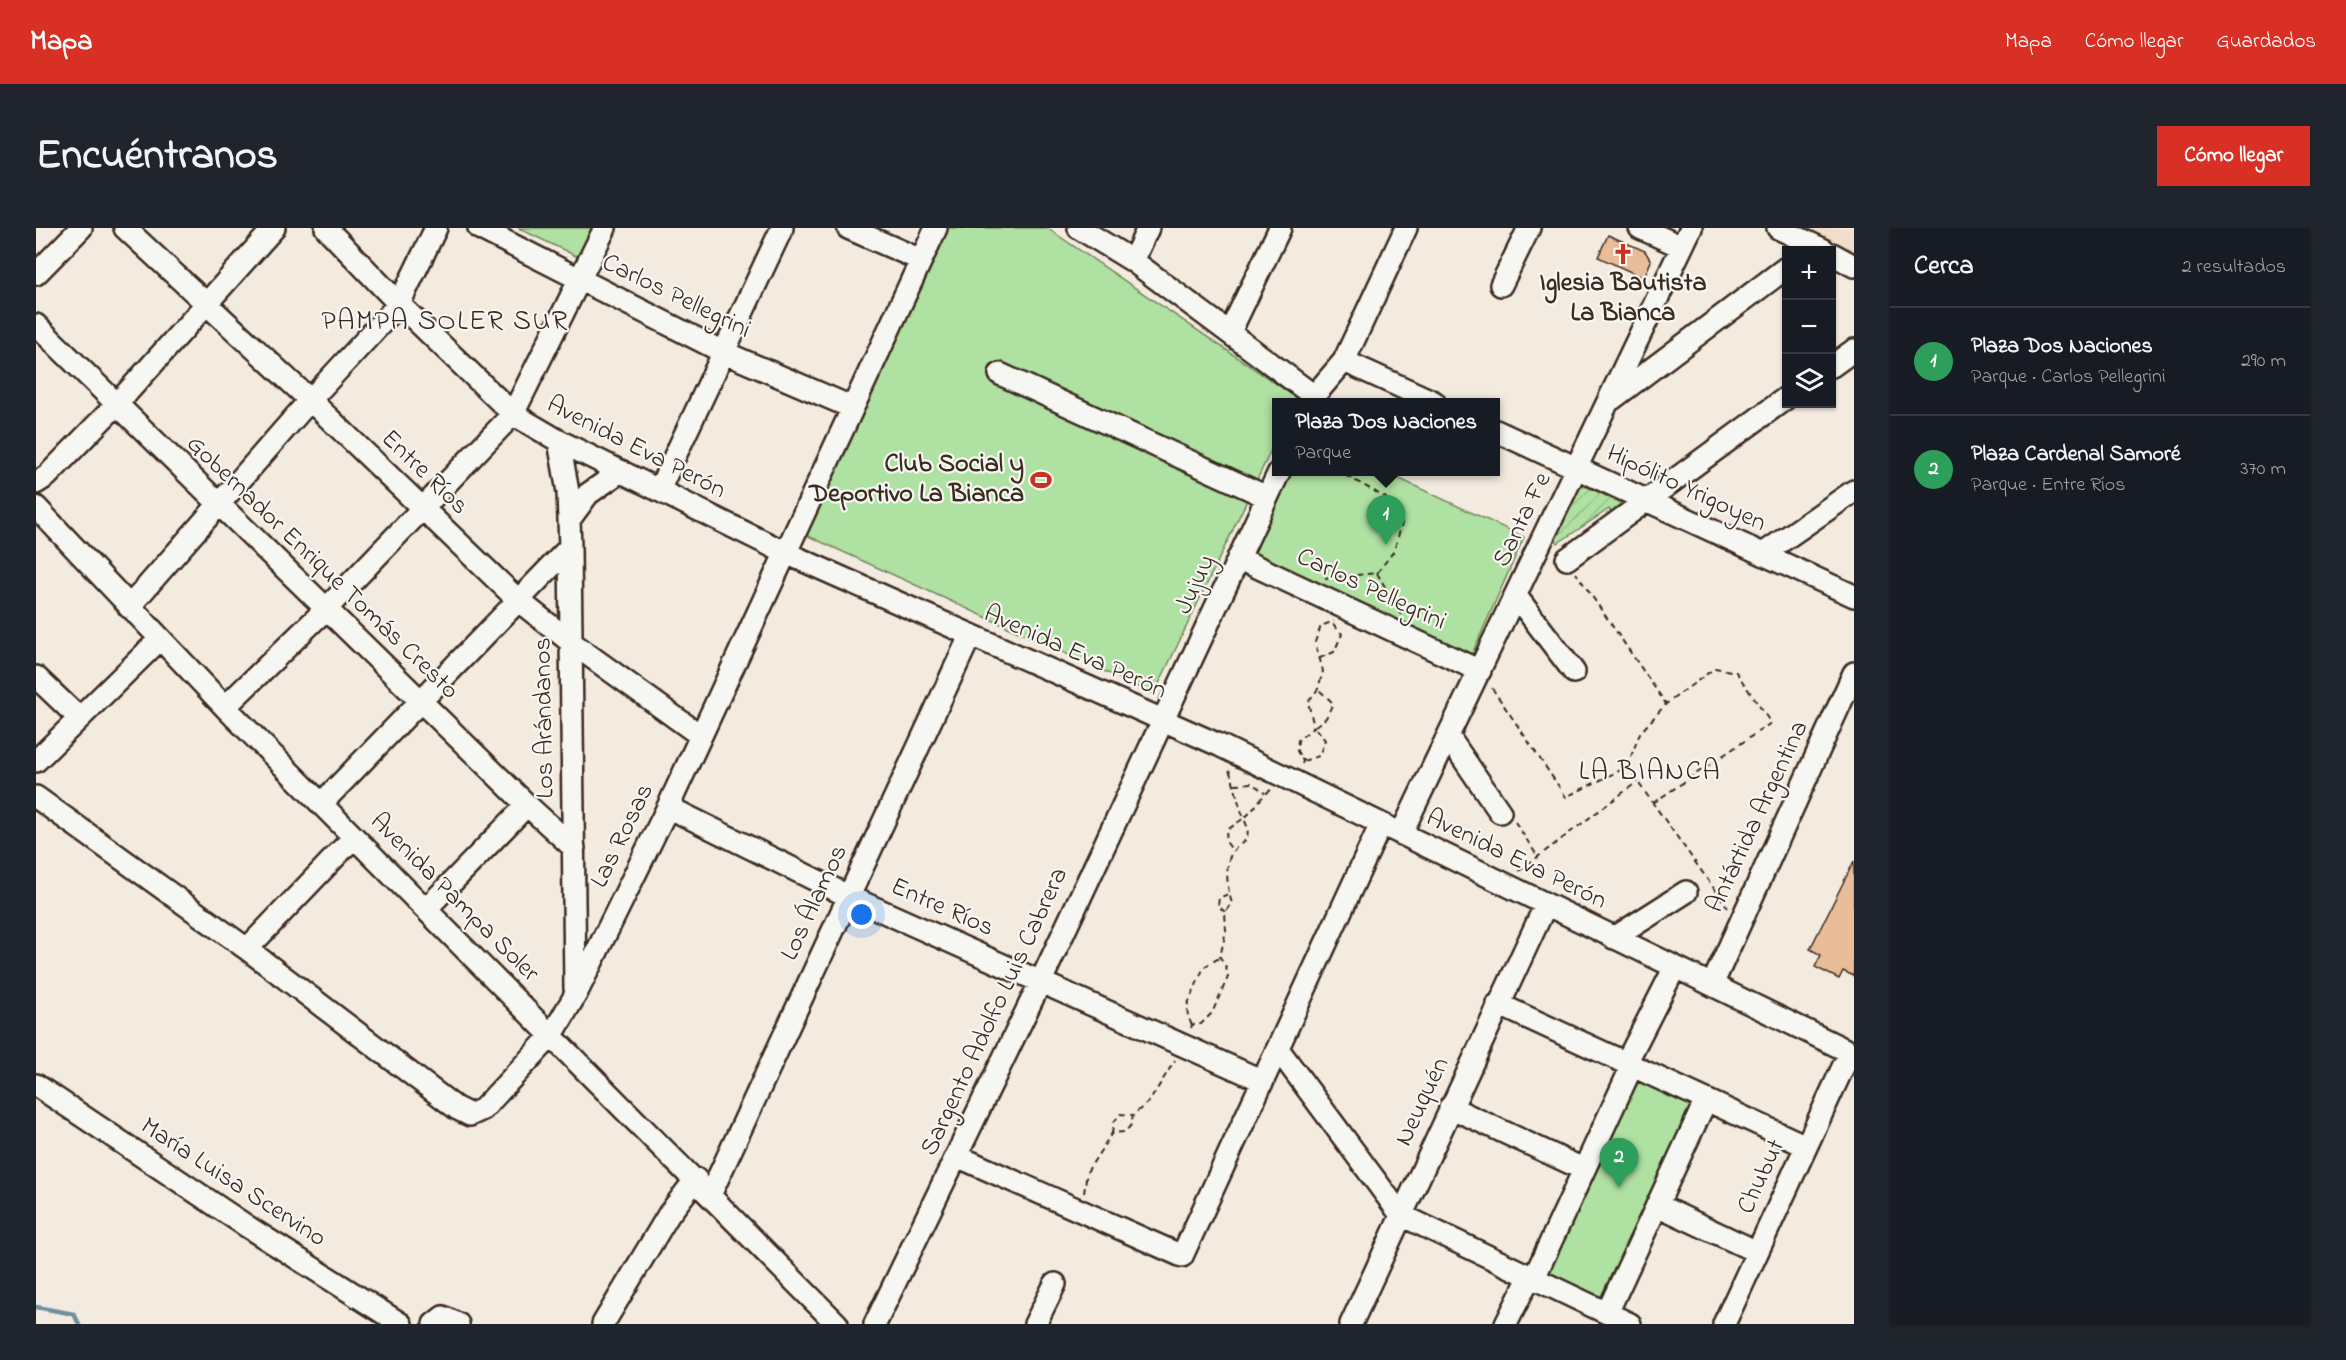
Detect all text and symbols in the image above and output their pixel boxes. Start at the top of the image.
text: Mapa [30,22,92,63]
text: Mapa [2005,27,2052,57]
text: Cómo llegar [2085,27,2183,57]
text: Guardados [2216,27,2316,57]
text: Encuéntranos [36,126,278,187]
button: Cómo llegar [2157,126,2310,186]
church icon: Iglesia Bautista La Bianca [1611,242,1635,266]
street label: Carlos Pellegrini [595,245,757,349]
map controls [1782,246,1836,408]
button: + [1782,246,1836,300]
text: Cerca [1914,248,1974,286]
text: 2 resultados [2182,253,2286,282]
place label: Iglesia Bautista La Bianca [1540,265,1707,333]
button: − [1782,300,1836,354]
district label: PAMPA SOLER SUR [321,302,569,343]
text: Plaza Dos Naciones [1971,331,2153,363]
text: 1 [1930,347,1937,376]
text: 290 m [2241,347,2286,376]
button: layers [1782,354,1836,408]
text: Parque · Carlos Pellegrini [1971,363,2166,392]
street label: Avenida Eva Perón [540,386,732,510]
popup [1272,398,1500,476]
text: Plaza Dos Naciones [1295,407,1477,439]
street label: Entre Ríos [371,421,477,525]
street label: Gobernador Enrique Tomás Cresto [177,427,467,709]
street label: Hipólito Yrigoyen [1600,435,1772,543]
text: Parque [1295,439,1351,468]
text: Plaza Cardenal Samoré [1971,439,2181,471]
place label: Club Social y Deportivo La Bianca [808,446,1024,514]
text: 2 [1929,455,1938,484]
text: 370 m [2240,455,2286,484]
street label: Santa Fe [1484,466,1562,574]
sports icon: Club Social y Deportivo La Bianca [1029,468,1053,492]
text: Parque · Entre Ríos [1971,471,2125,500]
pin: 1 [1366,496,1406,545]
street label: Carlos Pellegrini [1290,539,1452,641]
street label: Jujuy [1166,549,1226,621]
street label: Avenida Eva Perón [977,596,1173,710]
street label: Los Arándanos [525,637,565,799]
street label: Antártida Argentina [1697,715,1819,919]
district label: LA BIANCA [1579,752,1721,793]
street label: Las Rosas [581,777,665,895]
street label: Avenida Eva Perón [1419,800,1613,920]
street label: Avenida Pampa Soler [360,804,548,992]
street label: Los Álamos [772,839,858,967]
street label: Sargento Adolfo Luis Cabrera [911,861,1079,1163]
street label: Entre Ríos [884,868,1000,948]
your location [847,900,876,929]
street label: Neuquén [1386,1051,1460,1153]
street label: María Luisa Scervino [133,1109,333,1257]
street label: Chubut [1728,1133,1796,1221]
pin: 2 [1600,1138,1638,1188]

